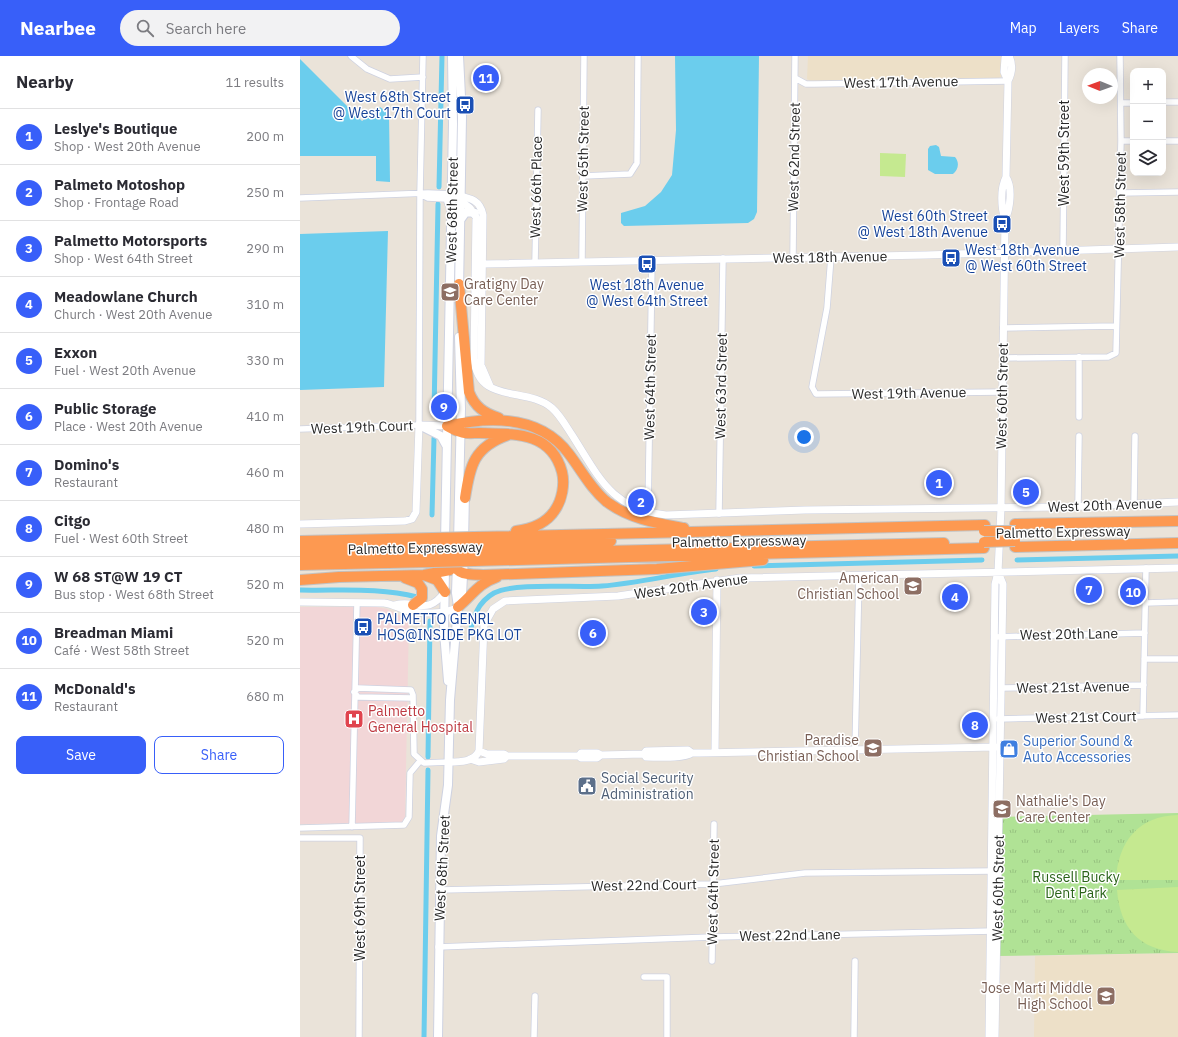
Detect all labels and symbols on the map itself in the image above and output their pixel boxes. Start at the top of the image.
pin: 11 [473,63,499,93]
north arrow [1082,68,1118,104]
street label: West 17th Avenue [844,72,959,92]
place label: West 68th Street @ West 17th Court [333,88,451,122]
bus stop icon: West 68th Street @ West 17th Court [454,94,476,116]
street label: West 59th Street [1055,100,1073,206]
street label: West 62nd Street [784,102,804,212]
street label: West 65th Street [573,106,593,212]
street label: West 66th Place [526,135,546,238]
street label: West 58th Street [1110,152,1130,258]
street label: West 68th Street [442,157,462,263]
place label: West 60th Street @ West 18th Avenue [858,207,988,241]
bus stop icon: West 60th Street @ West 18th Avenue [991,213,1013,235]
place label: West 18th Avenue @ West 60th Street [965,241,1087,275]
street label: West 18th Avenue [773,247,888,267]
bus stop icon: West 18th Avenue @ West 60th Street [940,247,962,269]
bus stop icon: West 18th Avenue @ West 64th Street [636,253,658,275]
place label: Gratigny Day Care Center [464,275,544,309]
place label: West 18th Avenue @ West 64th Street [586,276,708,310]
school or university icon: Gratigny Day Care Center [439,281,461,303]
street label: West 63rd Street [711,332,731,439]
street label: West 64th Street [640,334,660,440]
street label: West 60th Street [992,343,1012,449]
street label: West 19th Avenue [852,383,967,403]
pin: 9 [431,392,457,422]
street label: West 19th Court [310,416,414,438]
your location [794,427,814,447]
pin: 1 [926,468,952,498]
pin: 5 [1013,477,1039,507]
pin: 2 [628,487,654,517]
street label: West 20th Avenue [1047,494,1163,516]
street label: Palmetto Expressway [995,522,1131,542]
street label: Palmetto Expressway [671,531,807,551]
street label: Palmetto Expressway [347,538,483,558]
street label: West 20th Avenue [633,569,749,603]
place label: American Christian School [797,569,899,603]
school or university icon: American Christian School [902,575,924,597]
pin: 7 [1076,575,1102,605]
pin: 10 [1120,577,1146,607]
pin: 4 [942,582,968,612]
pin: 3 [691,597,717,627]
place label: PALMETTO GENRL HOS@INSIDE PKG LOT [377,610,522,644]
bus stop icon: PALMETTO GENRL HOS@INSIDE PKG LOT [352,616,374,638]
pin: 6 [580,618,606,648]
street label: West 20th Lane [1020,624,1118,644]
street label: West 21st Avenue [1016,677,1130,697]
place label: Palmetto General Hospital [368,702,473,736]
street label: West 21st Court [1035,707,1137,727]
hospital icon: Palmetto General Hospital [343,708,365,730]
pin: 8 [962,710,988,740]
place label: Paradise Christian School [757,731,859,765]
place label: Superior Sound & Auto Accessories [1023,732,1133,766]
school or university icon: Paradise Christian School [862,737,884,759]
shop icon: Superior Sound & Auto Accessories [998,738,1020,760]
place label: Social Security Administration [601,769,694,803]
public building icon: Social Security Administration [576,775,598,797]
place label: Nathalie's Day Care Center [1016,792,1106,826]
school or university icon: Nathalie's Day Care Center [991,798,1013,820]
street label: West 68th Street [430,814,454,922]
street label: West 60th Street [988,835,1008,941]
street label: West 64th Street [703,839,723,945]
street label: West 69th Street [351,855,369,961]
park label: Russell Bucky Dent Park [1032,868,1120,902]
street label: West 22nd Court [591,875,697,895]
street label: West 22nd Lane [739,925,841,945]
place label: Jose Marti Middle High School [981,979,1092,1013]
school or university icon: Jose Marti Middle High School [1095,985,1117,1007]

